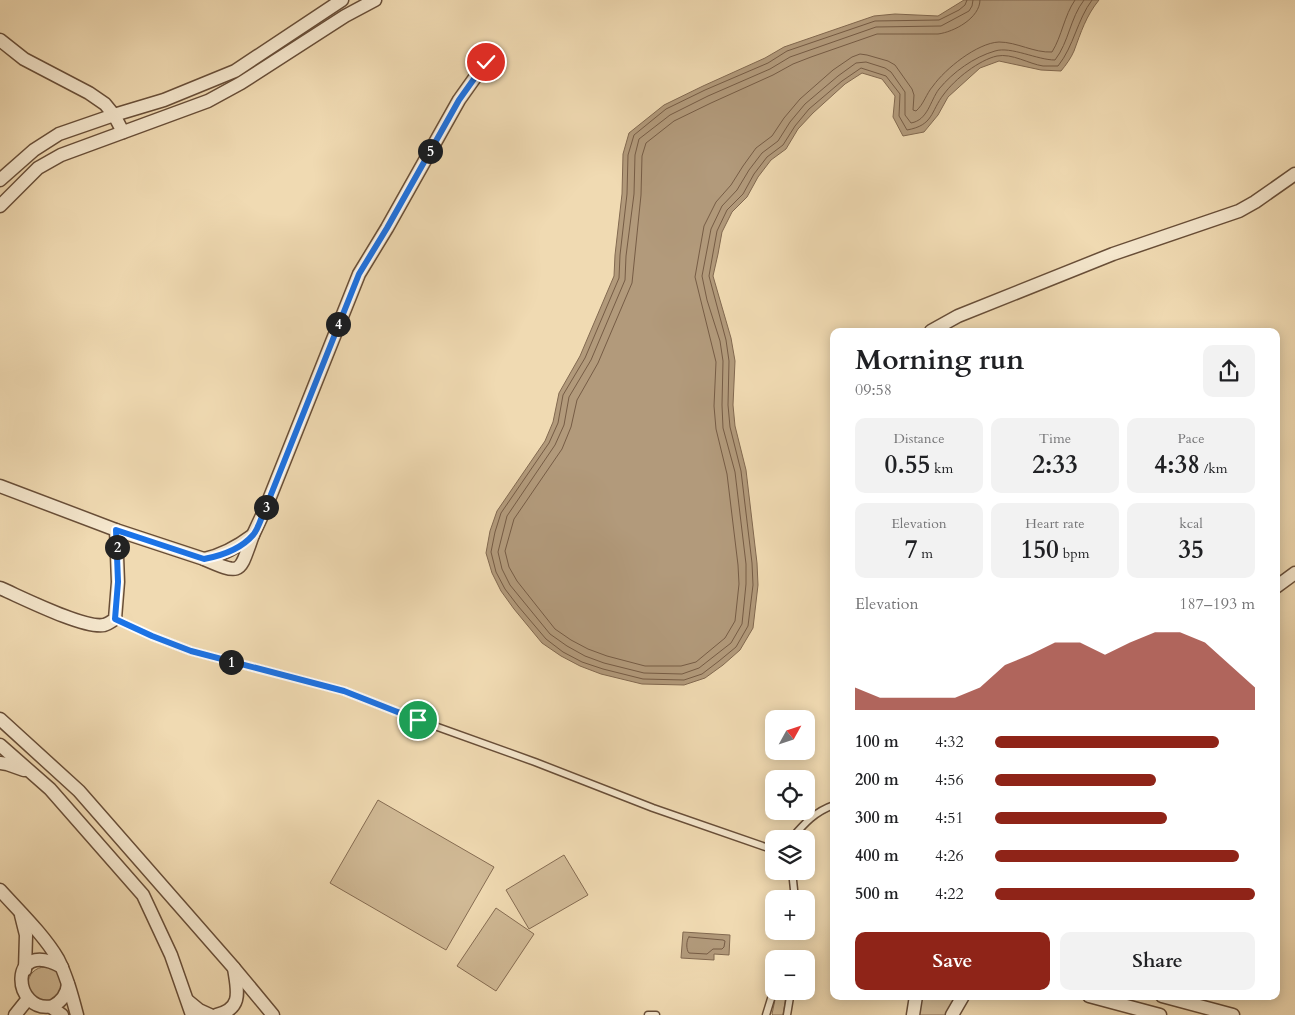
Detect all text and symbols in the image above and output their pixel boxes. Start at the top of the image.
pin [465,41,507,83]
icon: check [472,48,500,76]
pin: 5 [418,138,442,164]
text: 5 [427,142,434,161]
pin: 4 [326,312,350,336]
text: 4 [335,315,342,334]
text: Morning run [855,341,1024,379]
button: share [1203,345,1255,397]
text: 09:58 [855,379,892,401]
text: Distance [893,429,945,448]
text: Time [1039,429,1071,448]
text: Pace [1177,429,1205,448]
text: 0.55 [885,448,930,482]
text: 2:33 [1032,448,1078,482]
text: 4:38 [1154,448,1200,482]
text: km [930,459,953,478]
text: /km [1200,459,1228,478]
pin: 3 [254,494,278,520]
text: 3 [263,498,270,517]
text: Elevation [891,514,947,533]
text: Heart rate [1025,514,1085,533]
text: kcal [1179,514,1203,533]
text: 7 [905,533,918,567]
text: 150 [1021,533,1059,567]
text: 35 [1178,533,1204,567]
pin: 2 [104,534,130,560]
text: 2 [114,538,121,557]
text: m [918,544,933,563]
text: bpm [1059,544,1090,563]
text: Elevation [855,593,919,615]
text: 187–193 m [1179,593,1255,615]
pin: 1 [218,650,244,674]
text: 1 [228,653,235,672]
pin [397,699,439,741]
icon: arrive [404,706,432,734]
north arrow [765,710,815,760]
map controls [765,710,815,1000]
text: 100 m [855,731,899,753]
text: 4:32 [935,731,964,753]
text: 200 m [855,769,899,791]
text: 4:56 [935,769,964,791]
button: locate [765,770,815,820]
text: 300 m [855,807,899,829]
text: 4:51 [935,807,964,829]
button: layers [765,830,815,880]
text: 400 m [855,845,899,867]
text: 4:26 [935,845,964,867]
text: 500 m [855,883,899,905]
text: 4:22 [935,883,964,905]
button: + [765,890,815,940]
button: Save [855,932,1050,990]
button: Share [1060,932,1255,990]
button: − [765,950,815,1000]

